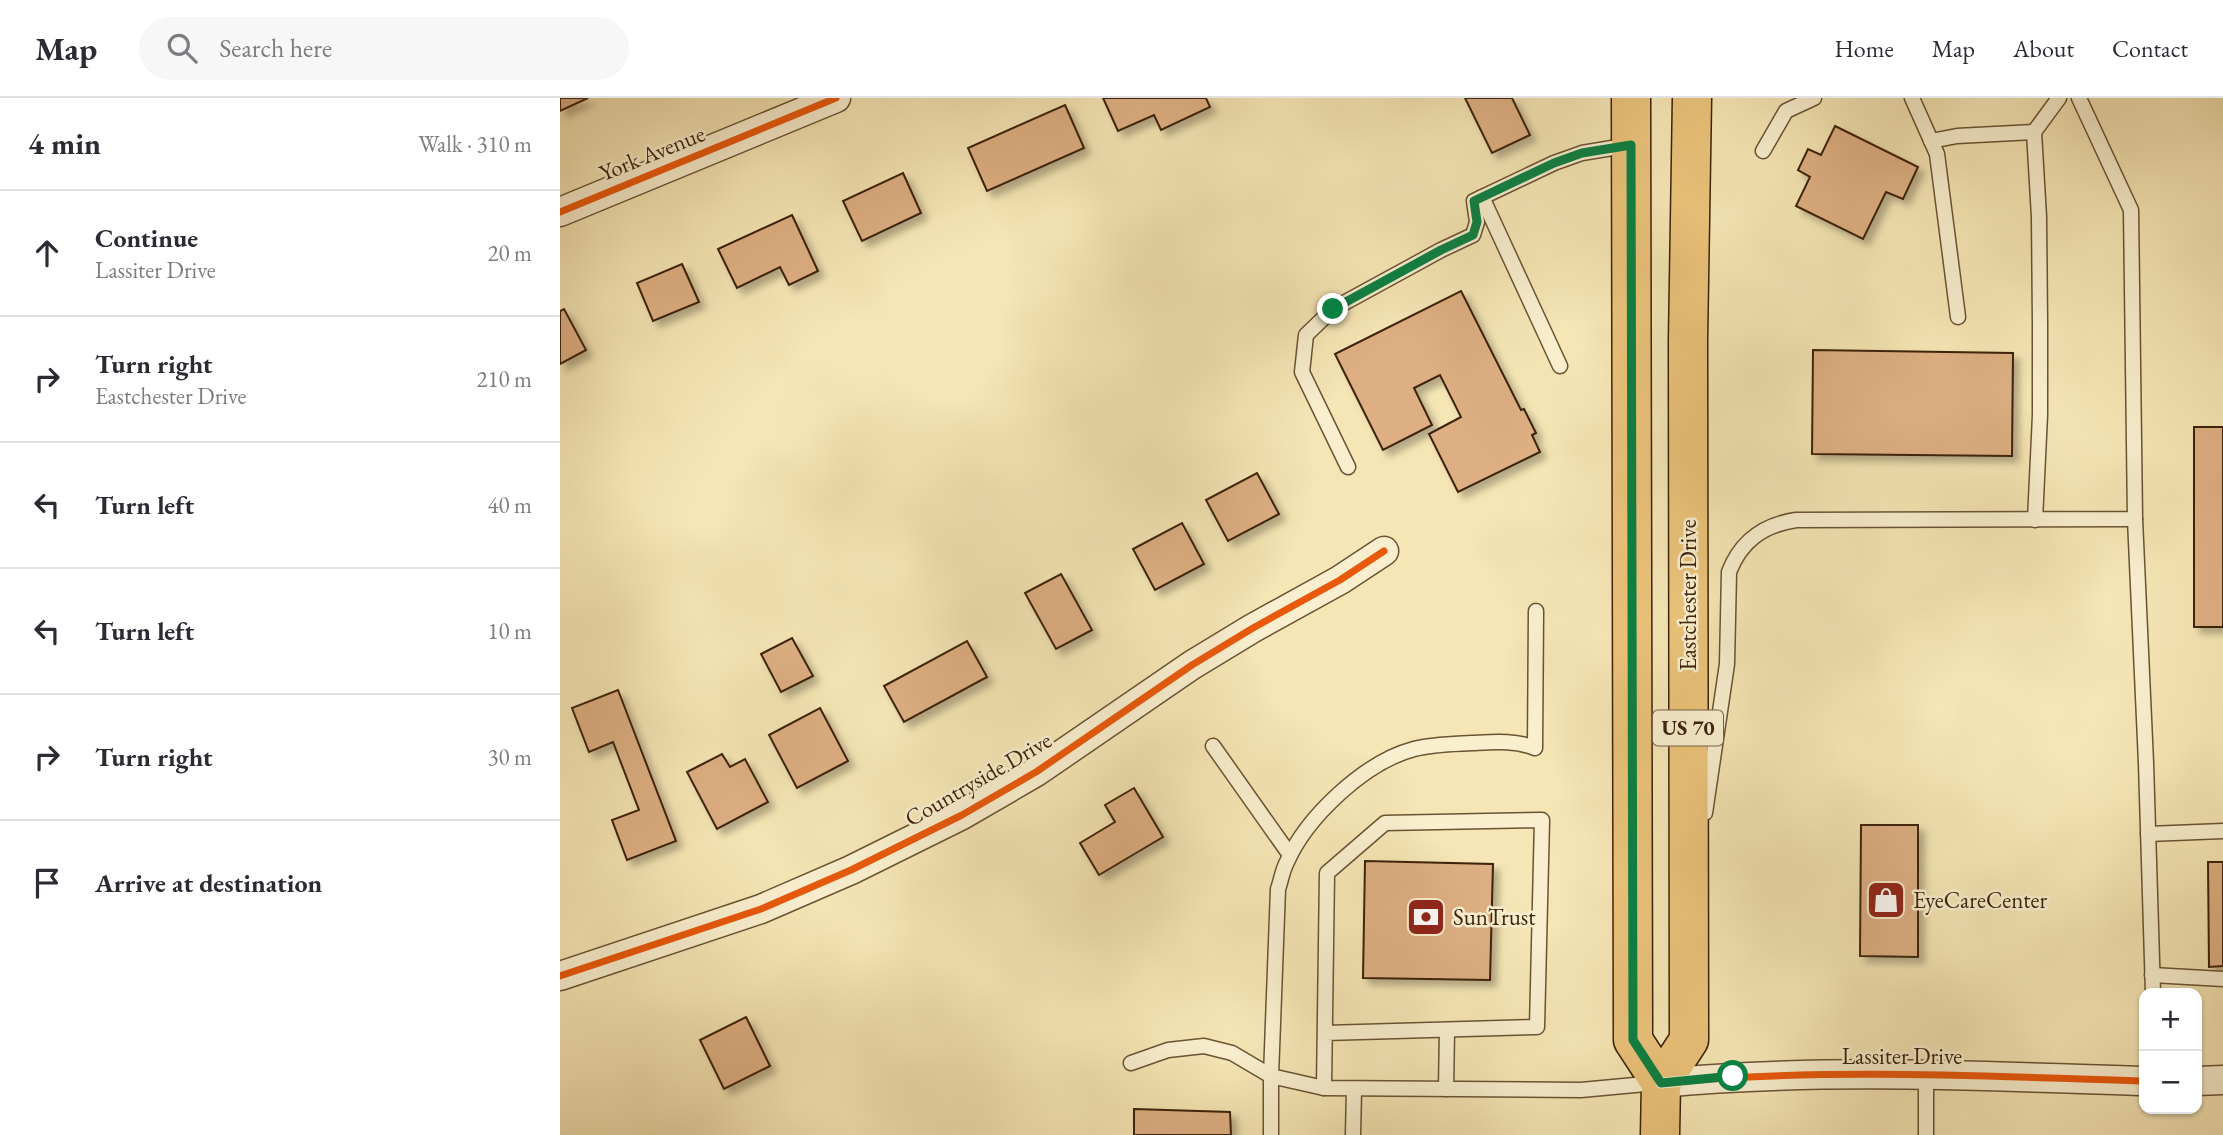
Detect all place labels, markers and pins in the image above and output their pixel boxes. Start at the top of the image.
shop icon: EyeCareCenter [1865,879,1907,921]
place label: EyeCareCenter [1913,885,2048,915]
bank icon: SunTrust [1405,896,1447,938]
place label: SunTrust [1453,902,1536,932]

